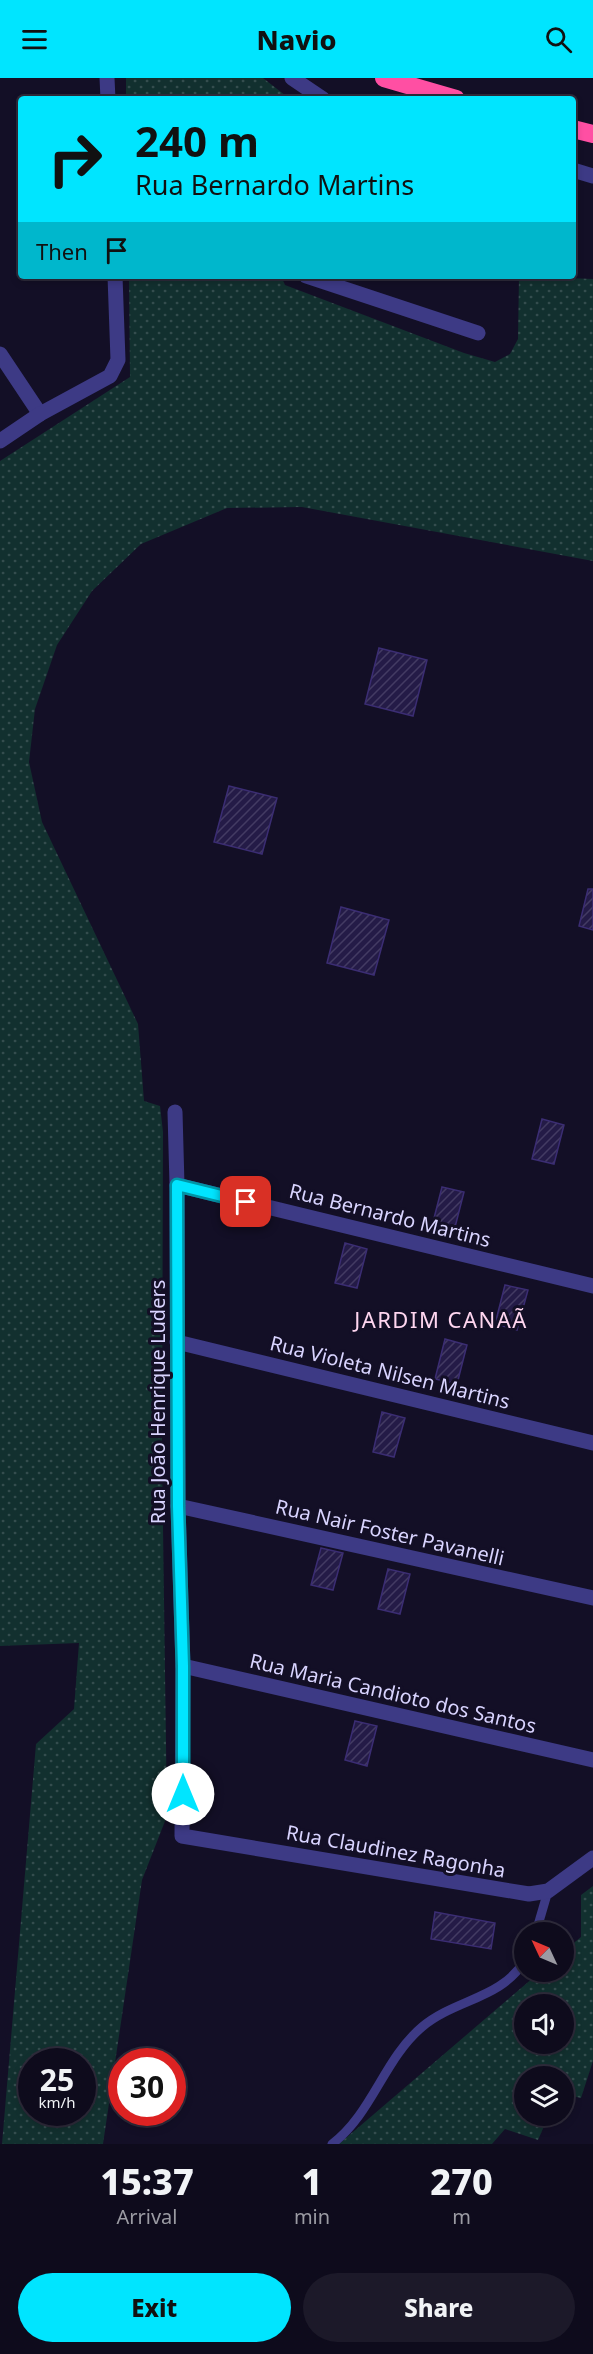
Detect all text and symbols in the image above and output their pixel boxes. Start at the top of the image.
text: Navio [256,21,337,58]
icon: menu [18,23,51,56]
icon: search [542,23,575,56]
text: 240 m [135,112,259,169]
icon: right [36,120,114,198]
text: Rua Bernardo Martins [135,166,414,203]
icon: arrive [100,234,133,267]
text: Then [36,236,88,266]
pin [220,1176,271,1227]
street label: Rua Bernardo Martins [286,1177,494,1253]
icon: arrive [229,1185,262,1218]
street label: Rua João Henrique Luders [144,1280,171,1524]
district label: JARDIM CANAÃ [352,1304,528,1334]
street label: Rua Violeta Nilsen Martins [267,1329,513,1415]
street label: Rua Nair Foster Pavanelli [273,1493,507,1571]
street label: Rua Maria Candioto dos Santos [247,1647,539,1739]
position arrow [151,1762,215,1826]
street label: Rua Claudinez Ragonha [284,1818,508,1884]
north arrow [514,1922,574,1982]
map controls [514,1922,574,2126]
button: sound [514,1994,574,2054]
speed limit sign: 30 [108,2048,186,2126]
text: 25 [40,2059,74,2100]
button: layers [514,2066,574,2126]
text: km/h [39,2092,75,2112]
text: 15:37 [100,2157,194,2206]
text: 1 [302,2157,322,2206]
text: 270 [430,2157,493,2206]
text: Arrival [116,2203,177,2230]
text: min [294,2203,330,2230]
text: m [452,2203,471,2230]
button: Exit [18,2273,291,2342]
button: Share [303,2273,575,2342]

